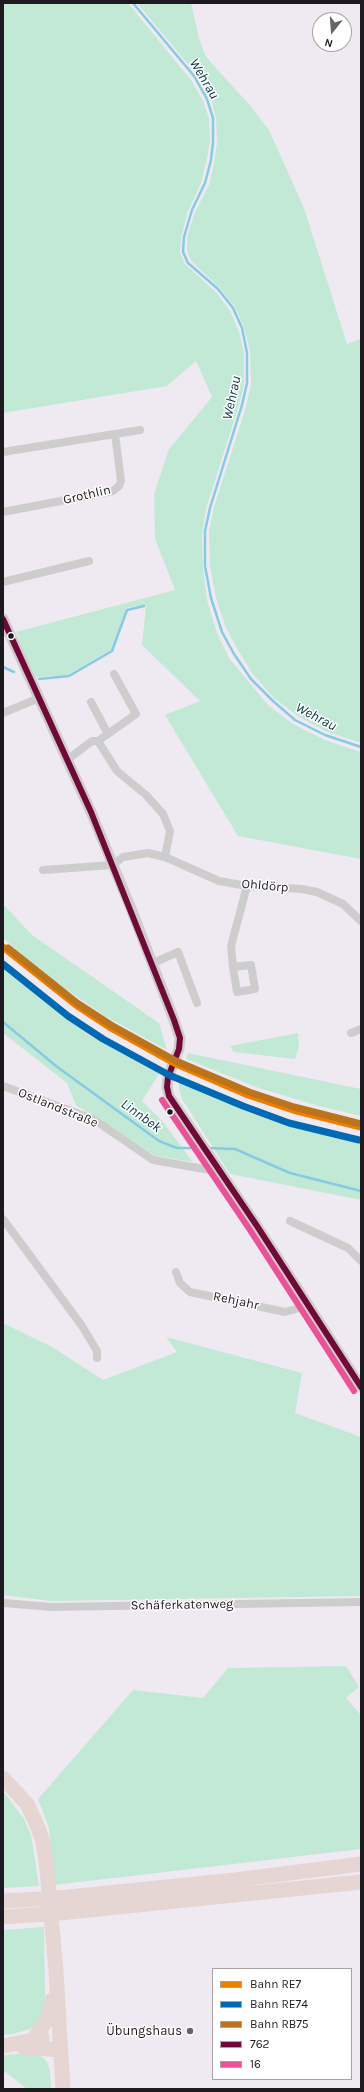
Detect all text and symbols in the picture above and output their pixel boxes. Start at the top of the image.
north arrow [312,12,352,52]
text: N [323,36,334,50]
water label: Wehrau [185,56,223,102]
water label: Wehrau [219,375,245,421]
street label: Grothlin [62,482,112,508]
unlabelled marker [6,631,16,641]
water label: Wehrau [292,699,340,735]
street label: Ohldörp [241,876,289,896]
street label: Ostlandstraße [16,1085,100,1131]
water label: Linnbek [118,1096,164,1136]
unlabelled marker [165,1107,175,1117]
street label: Rehjahr [212,1289,260,1313]
street label: Schäferkatenweg [131,1596,233,1614]
legend [212,1968,352,2080]
text: Bahn RE7 [250,1977,301,1991]
text: Bahn RE74 [250,1997,308,2011]
text: Bahn RB75 [250,2017,309,2031]
place label: Übungshaus [106,2023,182,2039]
marker: Übungshaus [185,2026,195,2036]
text: 762 [250,2037,269,2051]
text: 16 [250,2057,261,2071]

